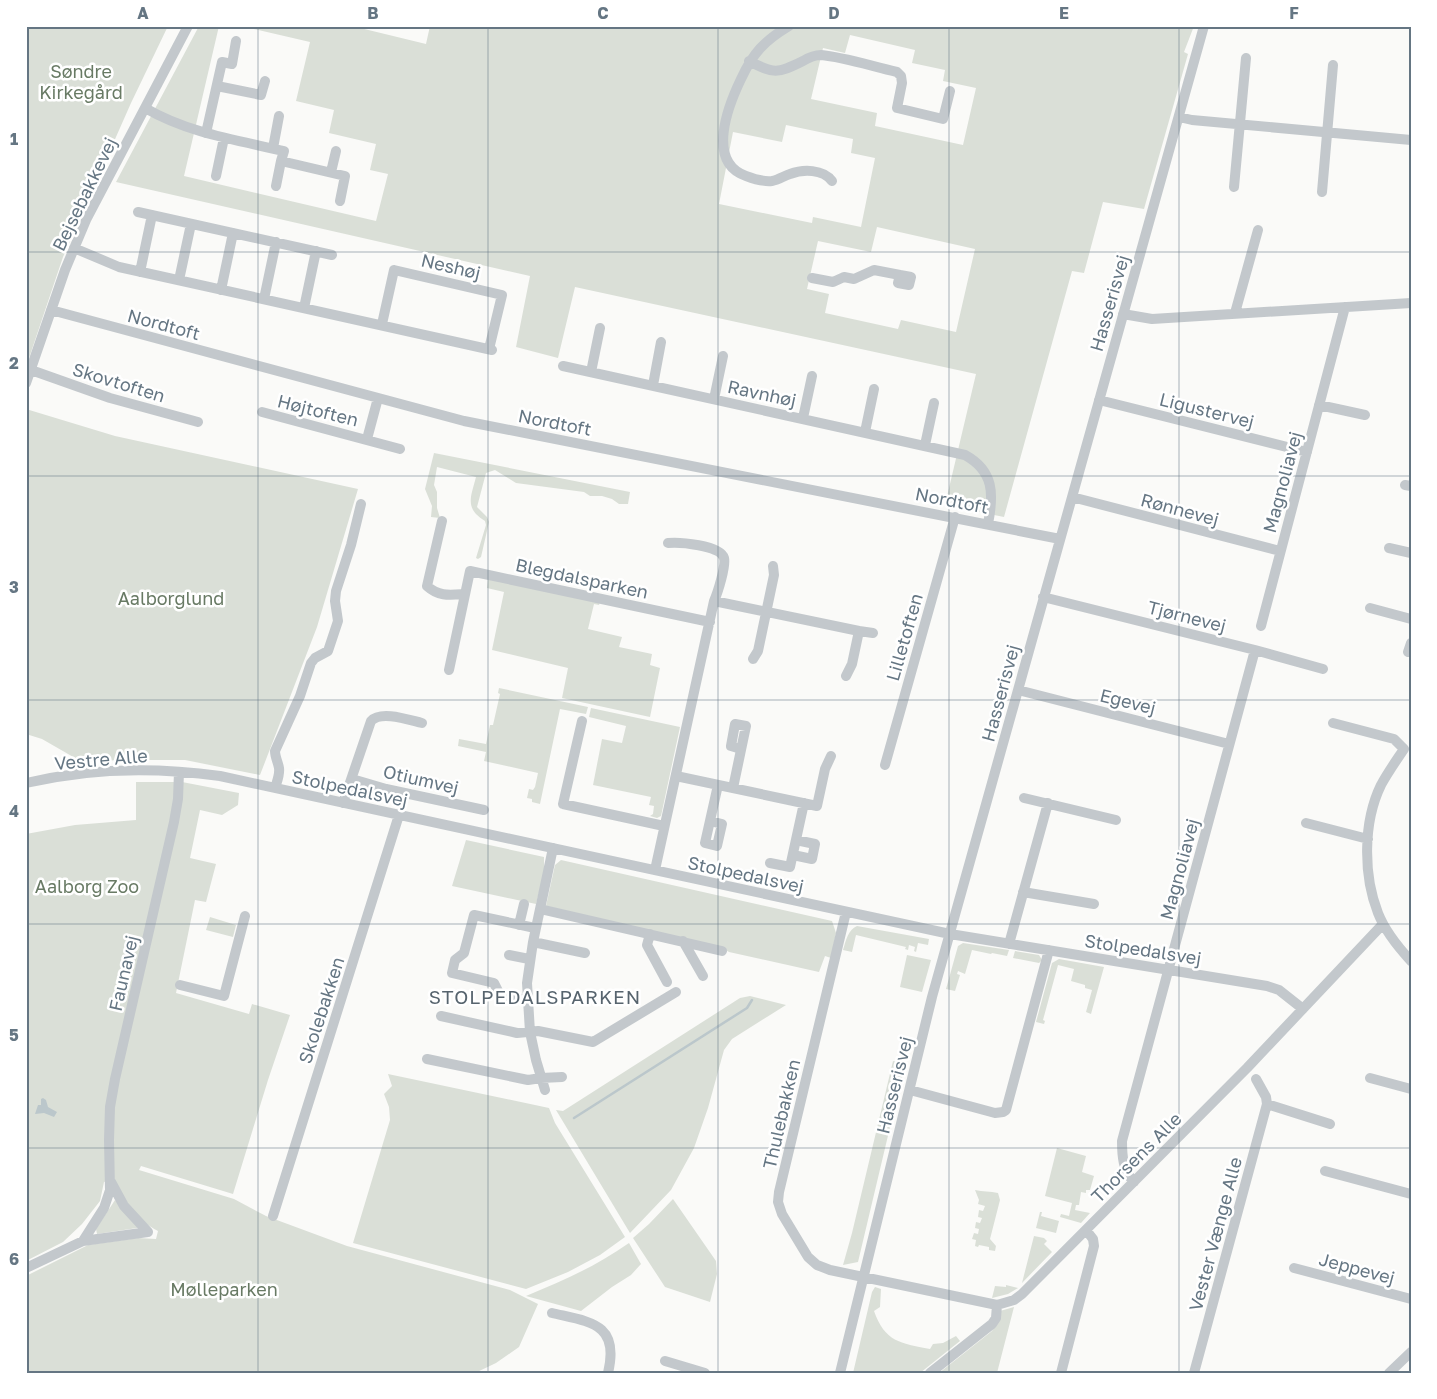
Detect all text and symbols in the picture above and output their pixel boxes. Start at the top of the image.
text: A [137,3,149,23]
text: B [367,3,379,23]
text: C [597,3,609,23]
text: D [828,3,840,23]
text: E [1059,3,1069,23]
text: F [1289,3,1299,23]
park label: Søndre Kirkegård [39,60,123,103]
text: 1 [10,129,18,149]
street label: Bejsebakkevej [47,134,121,254]
street label: Neshøj [419,248,483,284]
street label: Hasserisvej [1085,252,1133,354]
street label: Nordtoft [125,304,203,344]
text: 2 [9,353,19,373]
street label: Skovtoften [70,357,168,407]
street label: Ravnhøj [726,375,798,411]
street label: Ligustervej [1157,388,1257,432]
street label: Højtoften [275,389,361,431]
street label: Nordtoft [516,404,594,440]
street label: Magnoliavej [1258,429,1306,535]
street label: Nordtoft [913,482,991,518]
street label: Rønnevej [1138,488,1222,530]
street label: Blegdalsparken [514,553,650,603]
text: 3 [9,577,19,597]
park label: Aalborglund [118,587,224,609]
street label: Lilletoften [881,591,927,683]
street label: Tjørnevej [1146,596,1228,636]
street label: Hasserisvej [976,642,1024,744]
street label: Egevej [1098,683,1158,719]
street label: Vestre Alle [54,744,148,774]
street label: Otiumvej [381,760,461,798]
street label: Stolpedalsvej [290,765,410,811]
text: 4 [9,801,19,821]
street label: Magnoliavej [1155,816,1203,922]
street label: Stolpedalsvej [686,851,806,897]
park label: Aalborg Zoo [35,875,139,897]
street label: Stolpedalsvej [1083,929,1203,969]
street label: Faunavej [104,933,142,1013]
street label: Skolebakken [293,954,349,1066]
district label: STOLPEDALSPARKEN [429,985,641,1008]
text: 5 [9,1025,19,1045]
street label: Hasserisvej [871,1034,917,1136]
street label: Thulebakken [758,1057,804,1171]
street label: Thorsens Alle [1086,1107,1186,1207]
street label: Vester Vænge Alle [1184,1155,1246,1313]
street label: Jeppevej [1317,1247,1397,1289]
text: 6 [9,1249,19,1269]
park label: Mølleparken [170,1278,278,1300]

